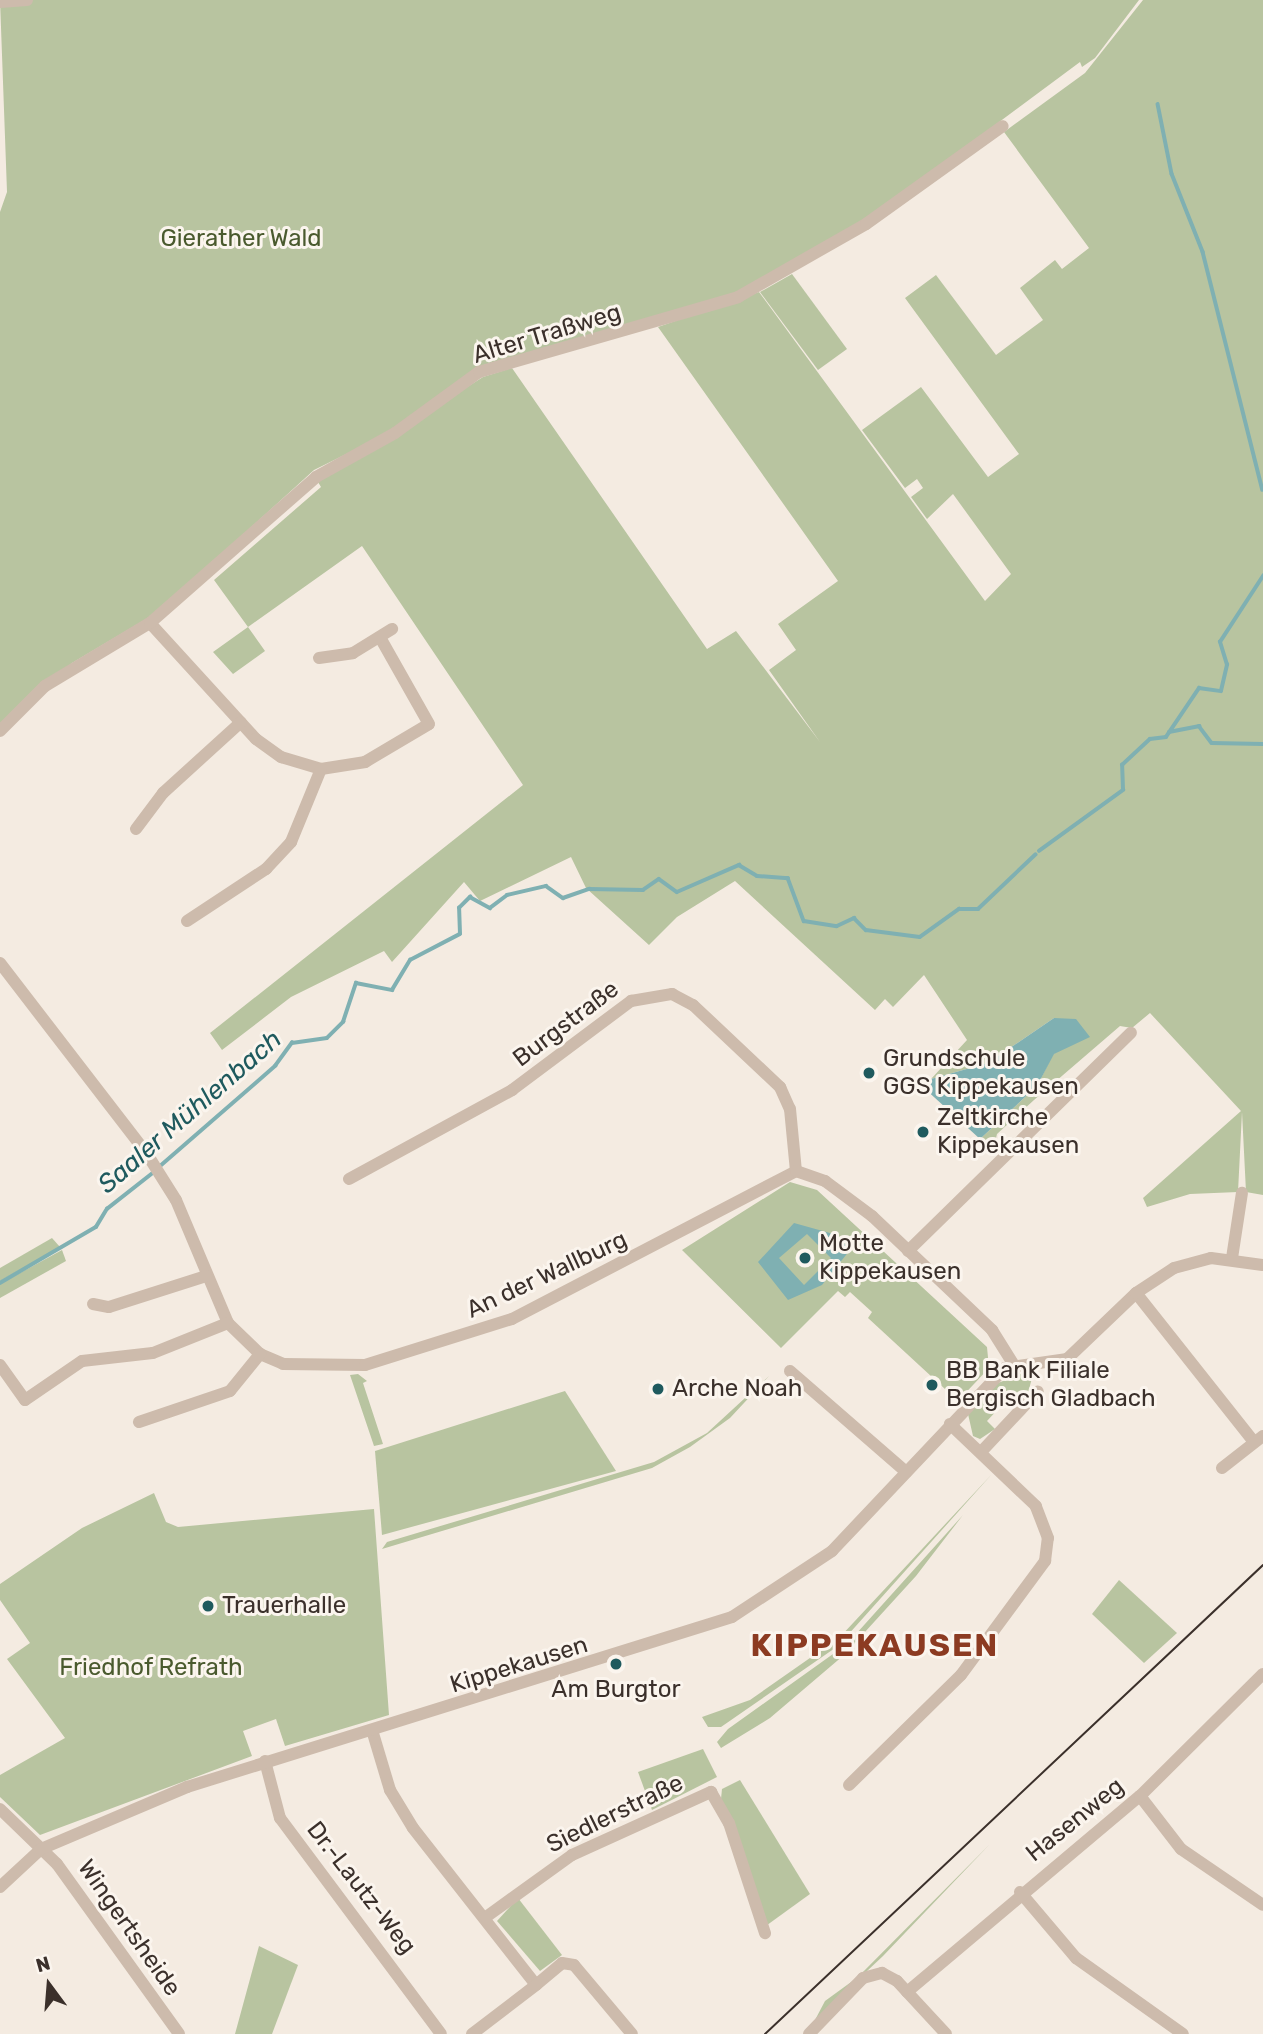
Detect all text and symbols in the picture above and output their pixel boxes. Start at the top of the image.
park label: Gierather Wald [160,225,322,253]
street label: Alter Traßweg [469,298,625,370]
street label: Burgstraße [507,975,625,1073]
water label: Saaler Mühlenbach [92,1024,288,1200]
place label: Grundschule GGS Kippekausen [883,1045,1079,1101]
marker: Grundschule GGS Kippekausen [861,1065,877,1081]
place label: Zeltkirche Kippekausen [937,1104,1079,1160]
marker: Zeltkirche Kippekausen [915,1124,931,1140]
street label: An der Wallburg [462,1225,632,1325]
place label: Motte Kippekausen [819,1230,961,1286]
marker: Motte Kippekausen [797,1250,813,1266]
place label: BB Bank Filiale Bergisch Gladbach [946,1357,1156,1413]
place label: Arche Noah [672,1375,802,1403]
marker: BB Bank Filiale Bergisch Gladbach [924,1377,940,1393]
marker: Arche Noah [650,1381,666,1397]
place label: Trauerhalle [222,1592,346,1620]
marker: Trauerhalle [200,1598,216,1614]
district label: KIPPEKAUSEN [752,1626,998,1664]
street label: Kippekausen [447,1630,591,1700]
park label: Friedhof Refrath [59,1654,243,1682]
marker: Am Burgtor [608,1656,624,1672]
place label: Am Burgtor [551,1676,681,1704]
street label: Siedlerstraße [542,1769,688,1859]
street label: Hasenweg [1020,1772,1130,1868]
street label: Dr.-Lautz-Weg [300,1816,422,1960]
street label: Wingertsheide [71,1854,187,2002]
north arrow [14,1950,84,2020]
text: N [33,1951,53,1977]

